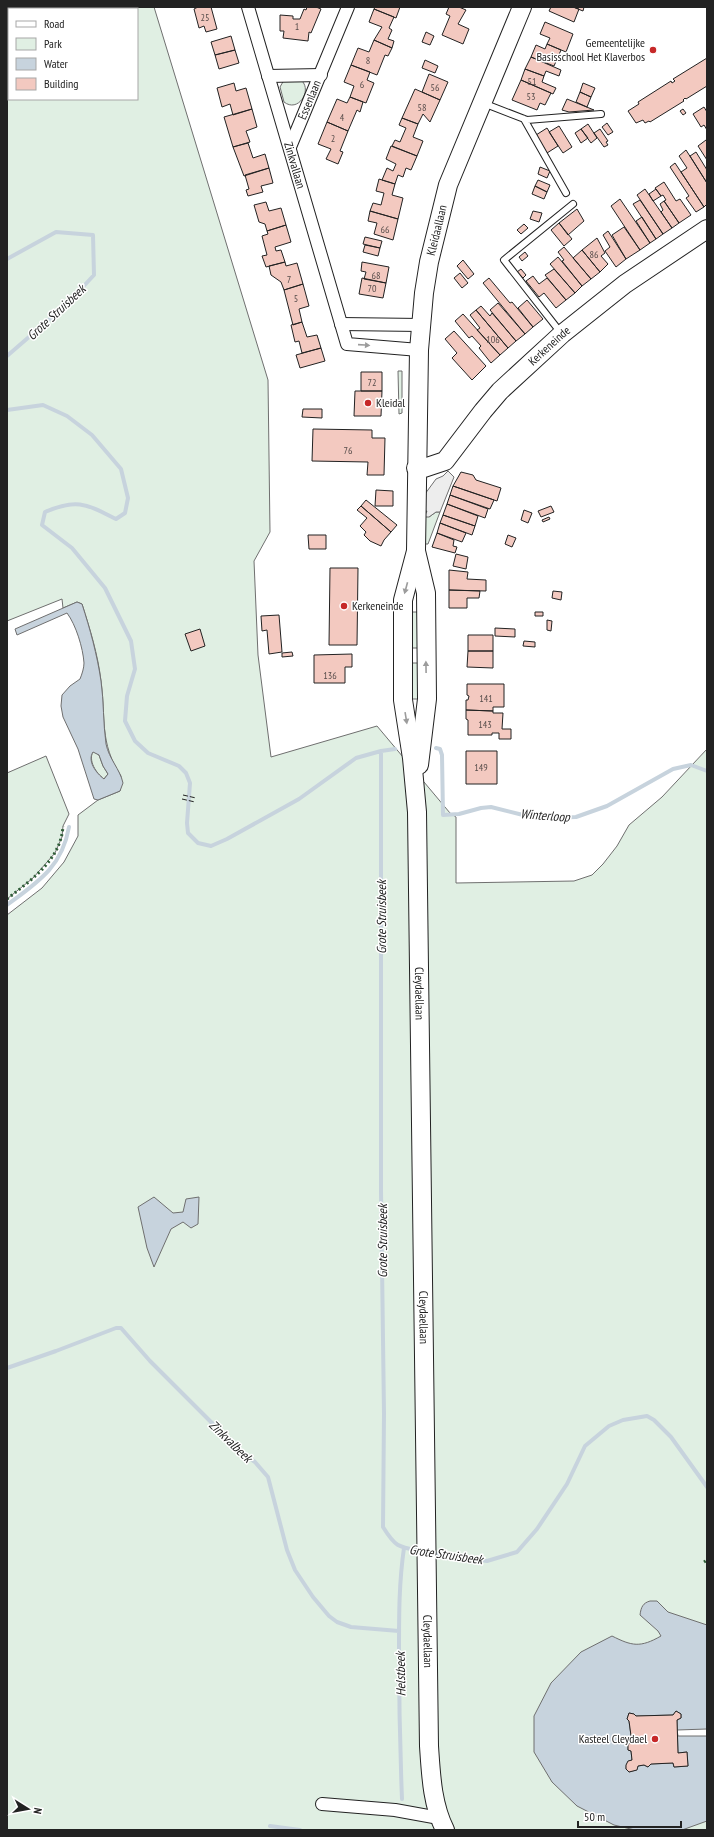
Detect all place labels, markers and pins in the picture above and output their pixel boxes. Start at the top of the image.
place label: Gemeentelijke Basisschool Het Klaverbos [536,35,645,64]
marker: Gemeentelijke Basisschool Het Klaverbos [648,45,658,55]
place label: Kleidal [376,395,405,410]
marker: Kleidal [363,398,373,408]
place label: Kerkeneinde [352,598,403,613]
marker: Kerkeneinde [339,601,349,611]
place label: Kasteel Cleydael [579,1731,647,1746]
marker: Kasteel Cleydael [650,1734,660,1744]

